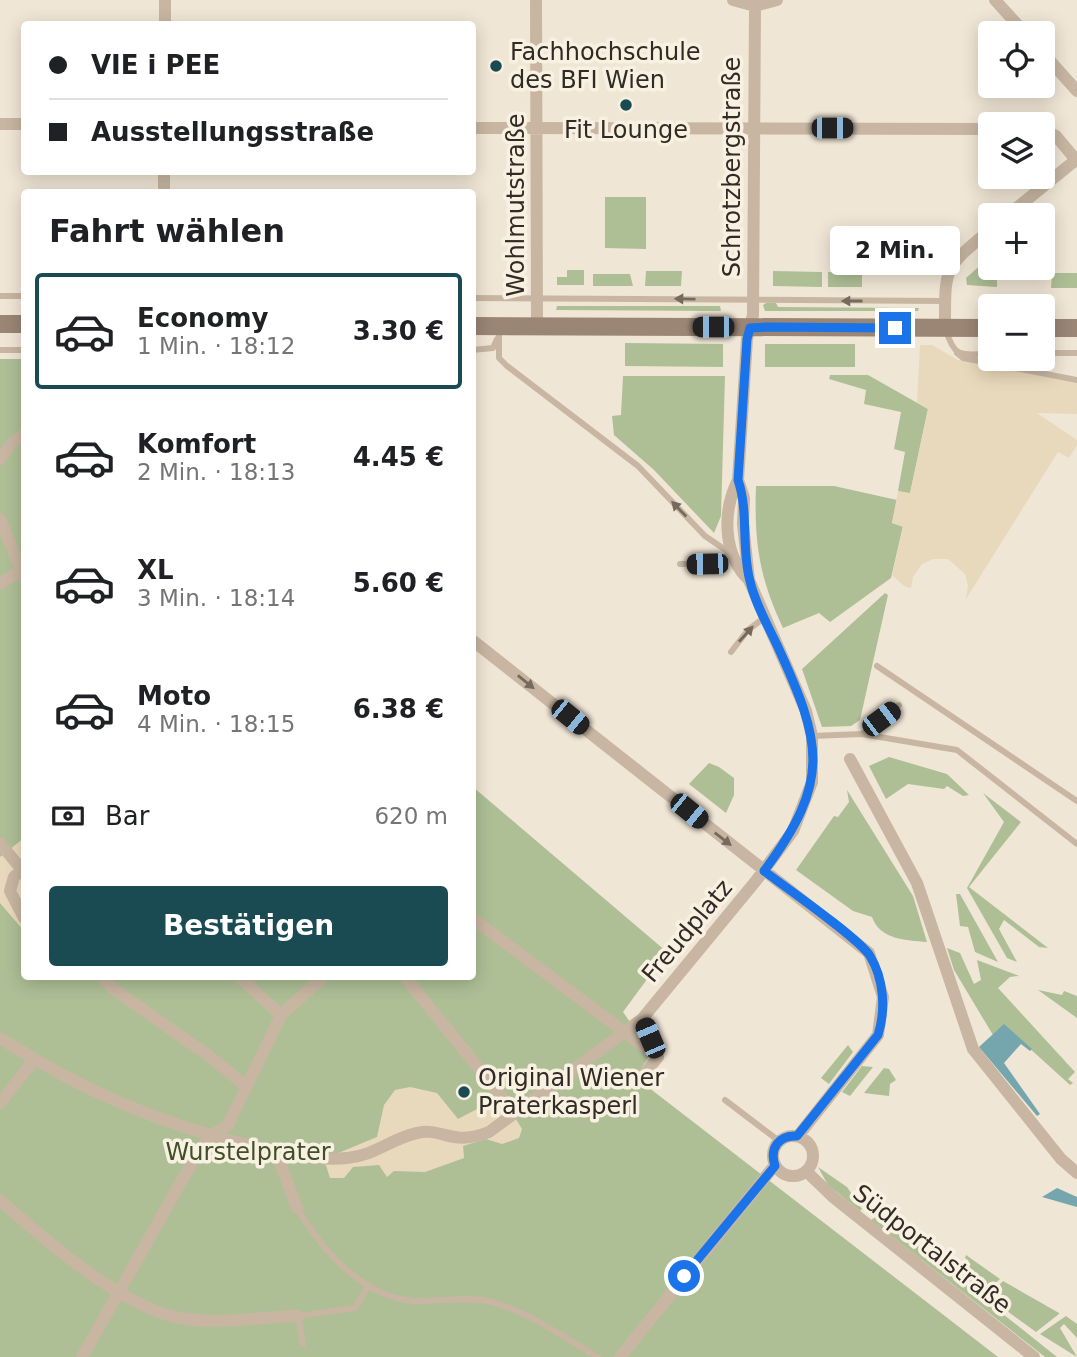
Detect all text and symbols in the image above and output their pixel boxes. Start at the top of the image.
map controls [978,21,1055,371]
button: locate [978,21,1055,98]
place label: Fachhochschule des BFI Wien [510,38,701,94]
text: VIE i PEE [91,50,220,80]
street label: Schrotzbergstraße [718,57,746,277]
marker: Fachhochschule des BFI Wien [488,58,504,74]
marker: Fit Lounge [618,97,634,113]
button: layers [978,112,1055,189]
street label: Wohlmutstraße [502,113,530,297]
place label: Fit Lounge [564,116,688,144]
text: Ausstellungsstraße [91,117,374,147]
car [812,118,854,139]
button: + [978,203,1055,280]
text: Fahrt wählen [49,212,285,250]
callout: 2 Min. [830,226,960,276]
text: 2 Min. [855,237,935,263]
one-way arrow [674,294,696,305]
button: − [978,294,1055,371]
one-way arrow [841,295,863,307]
icon: car [53,300,116,363]
text: Economy [137,303,268,333]
route end [879,312,911,344]
text: 3.30 € [353,316,444,346]
car [693,317,735,338]
text: 1 Min. · 18:12 [137,333,295,359]
icon: car [53,426,116,489]
text: Komfort [137,429,256,459]
text: 4.45 € [353,442,444,472]
text: 2 Min. · 18:13 [137,459,295,485]
one-way arrow [671,501,687,518]
icon: car [53,552,116,615]
car [686,553,729,575]
text: XL [137,555,174,585]
text: 5.60 € [353,568,444,598]
text: 3 Min. · 18:14 [137,585,295,611]
one-way arrow [738,626,754,643]
one-way arrow [516,675,534,690]
icon: car [53,678,116,741]
text: Moto [137,681,211,711]
text: 6.38 € [353,694,444,724]
car [548,696,593,738]
car [858,698,905,740]
text: 4 Min. · 18:15 [137,711,295,737]
car [667,790,712,832]
icon: cash [49,797,87,835]
text: Bar [105,801,149,831]
text: 620 m [374,803,448,829]
one-way arrow [714,831,732,846]
street label: Freudplatz [636,874,738,988]
button: Bestätigen [49,886,448,966]
car [633,1015,668,1061]
place label: Original Wiener Praterkasperl [478,1064,664,1120]
marker: Original Wiener Praterkasperl [456,1084,472,1100]
park label: Wurstelprater [165,1138,331,1166]
street label: Südportalstraße [847,1179,1017,1319]
route start [668,1260,700,1292]

